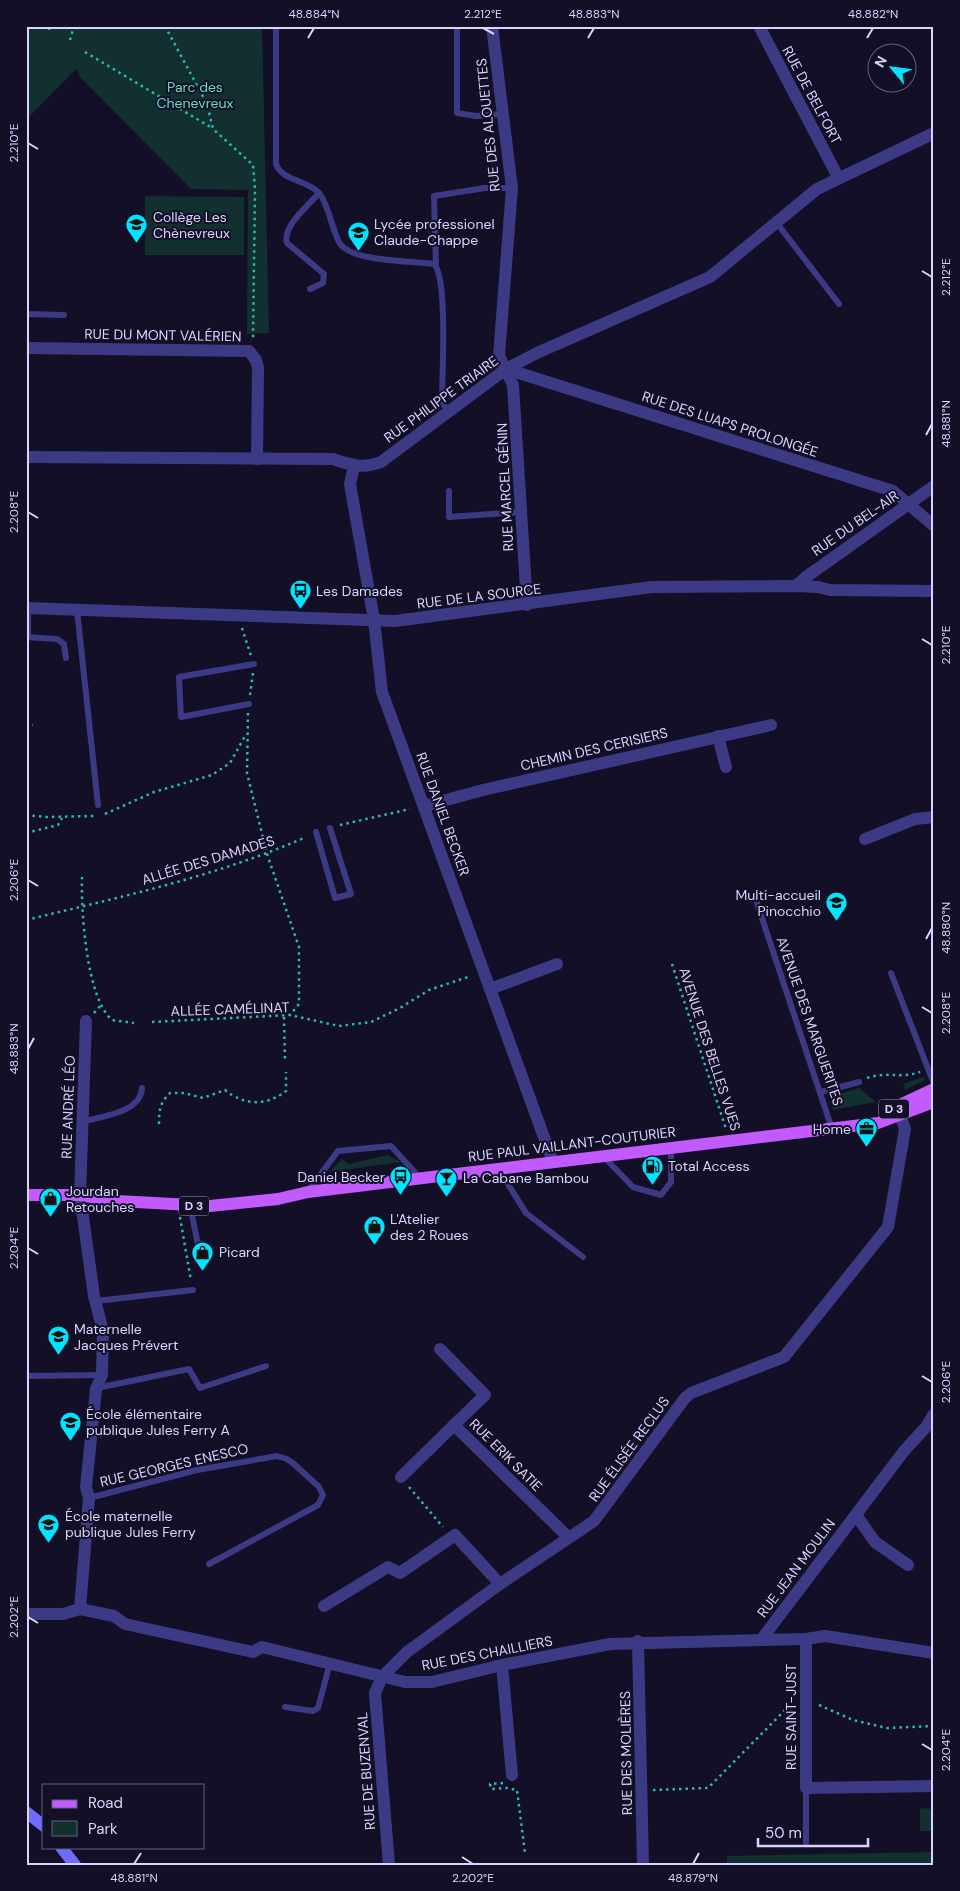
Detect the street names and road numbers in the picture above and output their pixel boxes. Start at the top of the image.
street label: RUE DE BELFORT [779,43,846,147]
street label: RUE DES ALOUETTES [472,57,504,193]
street label: RUE DU MONT VALÉRIEN [84,325,242,345]
street label: RUE PHILIPPE TRIAIRE [380,351,502,446]
street label: RUE DES LUAPS PROLONGÉE [640,387,820,461]
street label: RUE MARCEL GÉNIN [493,422,517,552]
street label: RUE DU BEL-AIR [808,486,902,560]
street label: RUE DE LA SOURCE [416,579,542,613]
street label: CHEMIN DES CERISIERS [519,723,669,775]
street label: RUE DANIEL BECKER [412,750,474,878]
street label: ALLÉE DES DAMADES [139,831,277,889]
street label: AVENUE DES MARGUERITES [773,934,847,1108]
street label: AVENUE DES BELLES VUES [675,965,745,1133]
street label: ALLÉE CAMÉLINAT [170,998,290,1020]
street label: RUE ANDRÉ LÉO [57,1055,79,1159]
road number: D 3 [879,1100,909,1118]
street label: RUE PAUL VAILLANT-COUTURIER [467,1122,677,1166]
road number: D 3 [179,1196,209,1216]
street label: RUE ÉLISÉE RECLUS [585,1393,673,1505]
street label: RUE ERIK SATIE [466,1415,546,1495]
street label: RUE GEORGES ENESCO [98,1439,250,1491]
street label: RUE JEAN MOULIN [753,1515,839,1621]
street label: RUE DES CHAILLIERS [420,1631,554,1675]
street label: RUE SAINT-JUST [782,1664,800,1770]
street label: RUE DES MOLIÈRES [616,1691,636,1815]
street label: RUE DE BUZENVAL [353,1712,379,1830]

